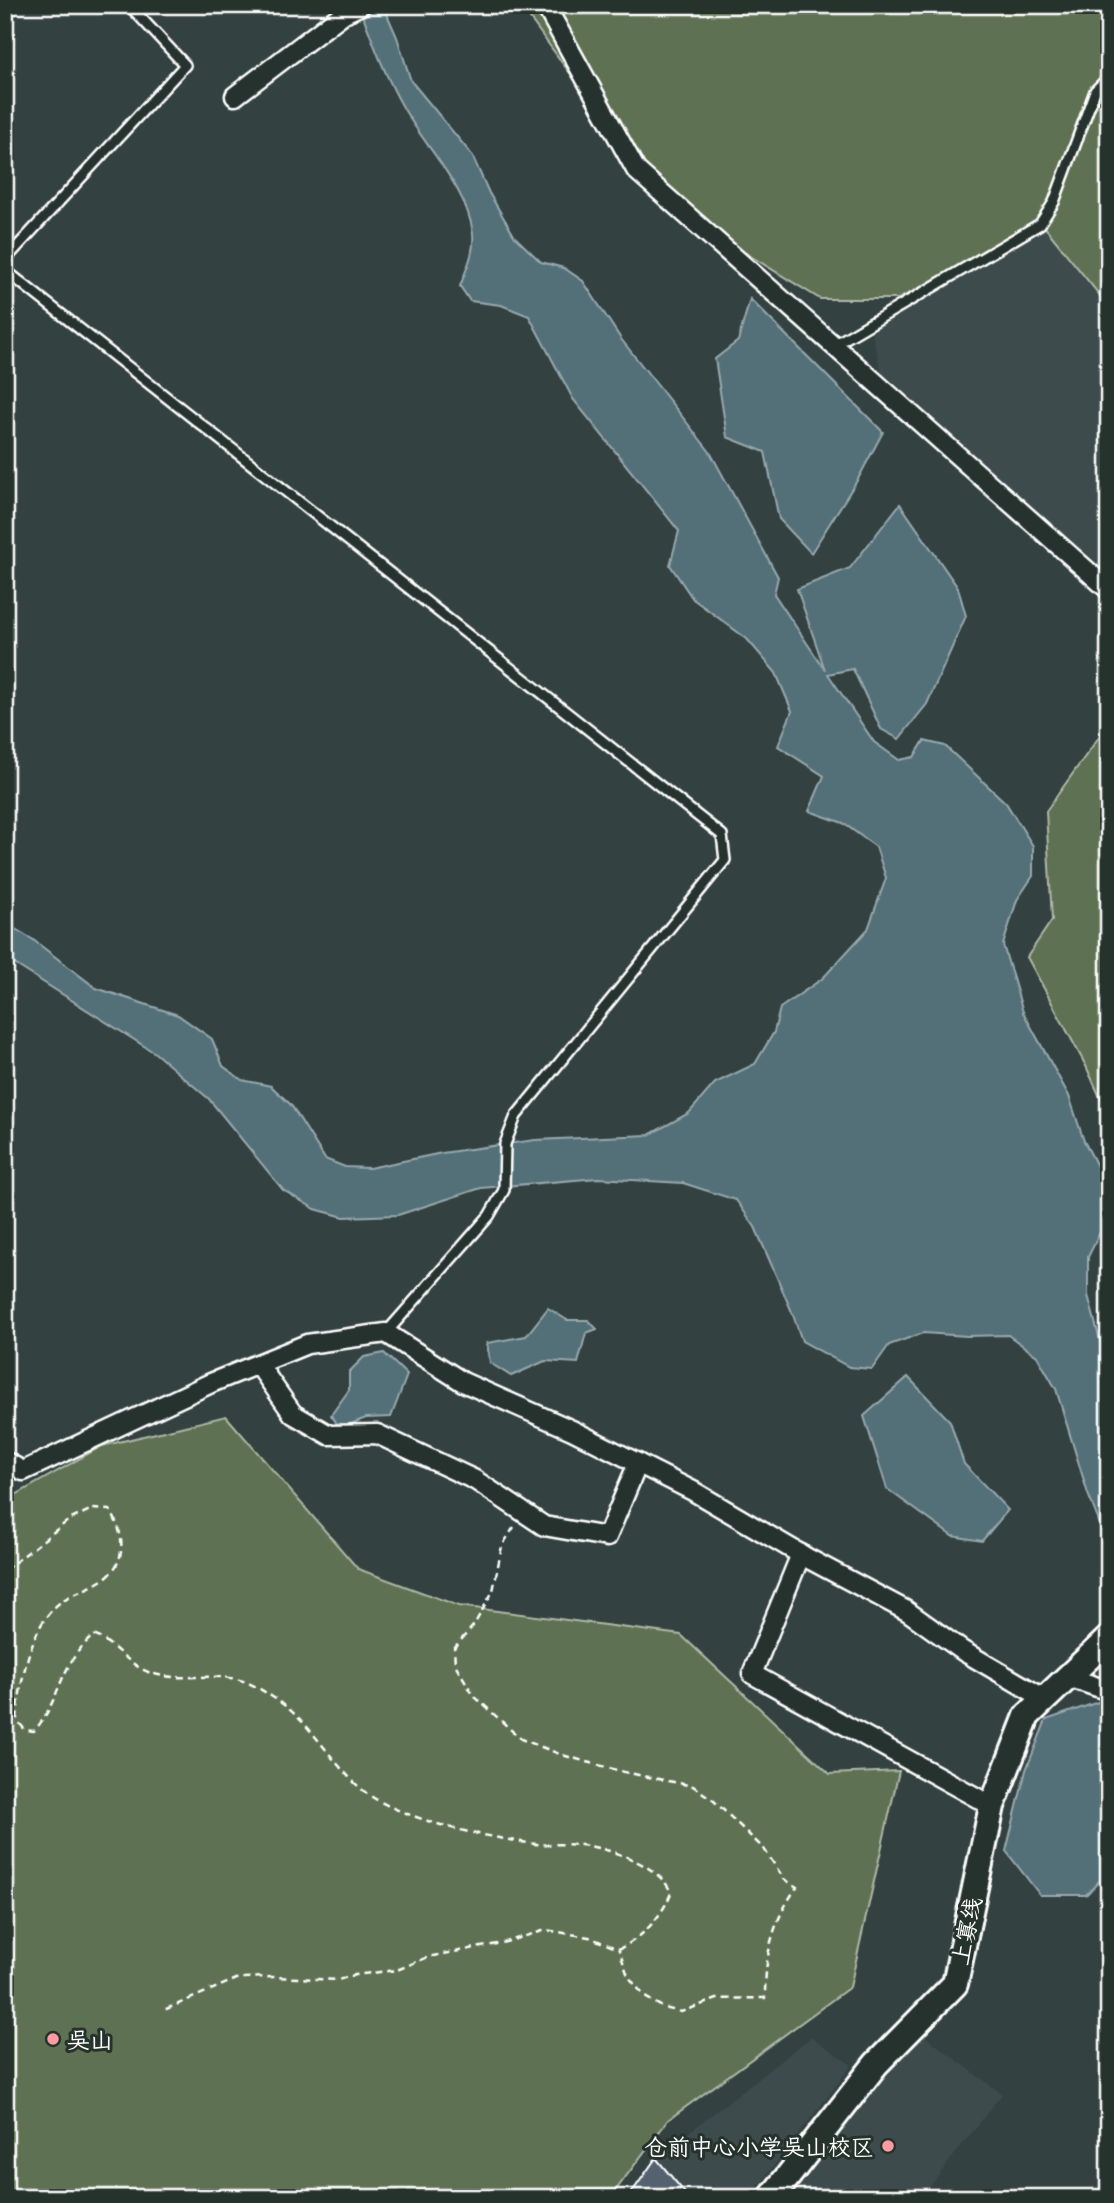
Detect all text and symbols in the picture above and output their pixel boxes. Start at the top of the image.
street label: 上寡线 [944,1894,988,1968]
place label: 吴山 [67,2024,113,2055]
marker: 吴山 [45,2031,61,2047]
place label: 仓前中心小学吴山校区 [644,2131,874,2162]
marker: 仓前中心小学吴山校区 [880,2138,896,2154]

